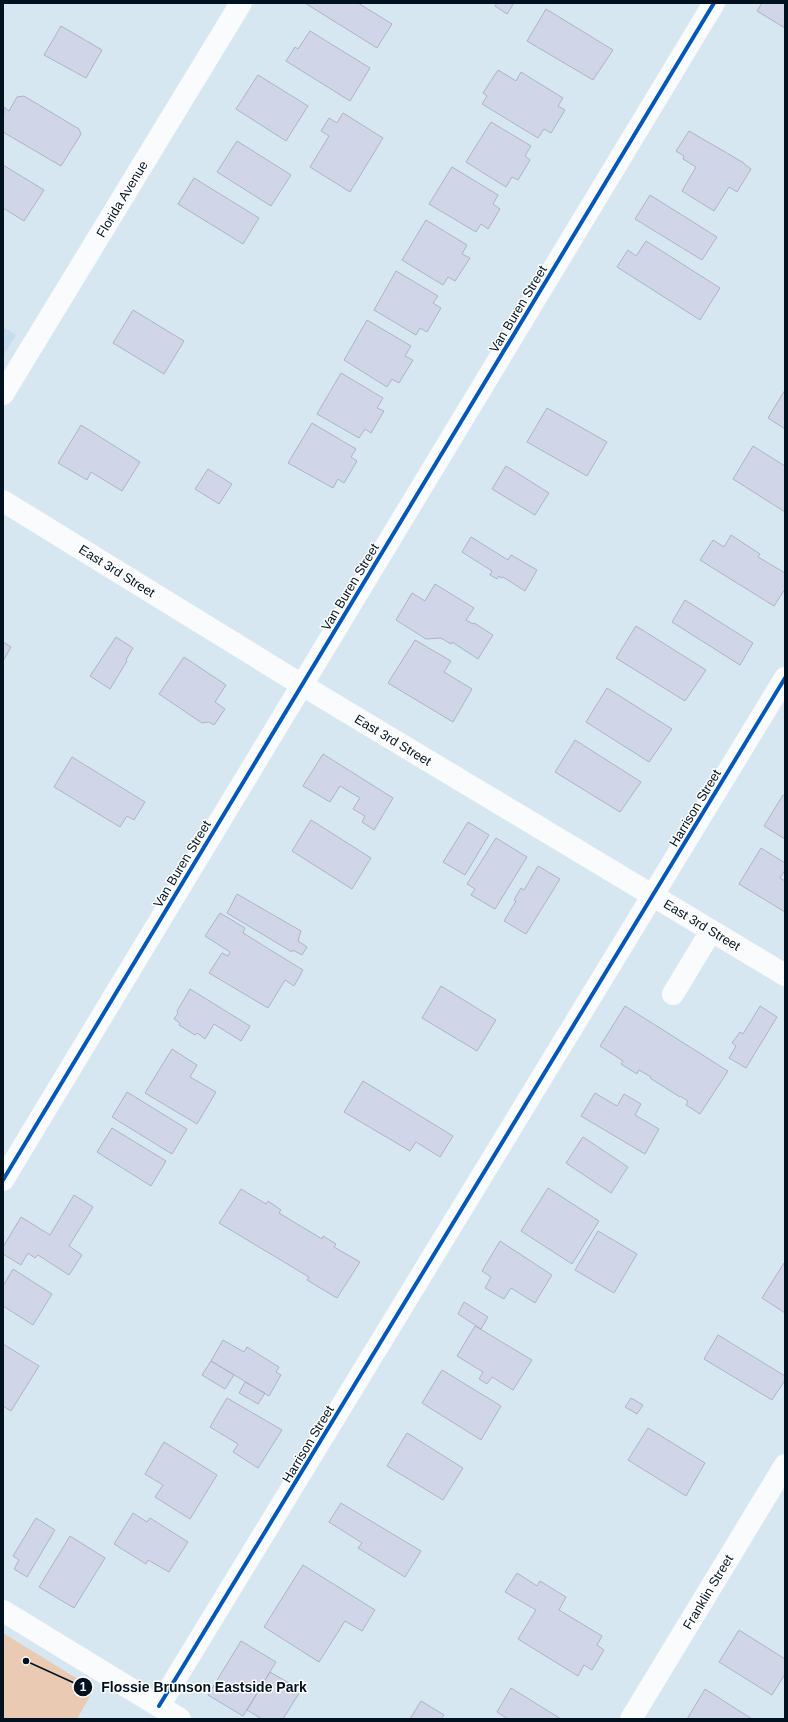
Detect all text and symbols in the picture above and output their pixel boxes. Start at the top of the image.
street label: Florida Avenue [93,158,151,240]
street label: Van Buren Street [486,262,550,355]
street label: Van Buren Street [318,540,382,633]
street label: East 3rd Street [76,542,158,601]
street label: East 3rd Street [352,711,434,769]
street label: Harrison Street [666,766,724,849]
street label: Van Buren Street [150,817,214,910]
street label: East 3rd Street [661,896,743,954]
street label: Harrison Street [279,1402,337,1485]
street label: Franklin Street [680,1552,736,1632]
callout: Flossie Brunson Eastside Park [73,1674,315,1700]
text: Flossie Brunson Eastside Park [101,1679,307,1695]
text: 1 [80,1680,87,1694]

